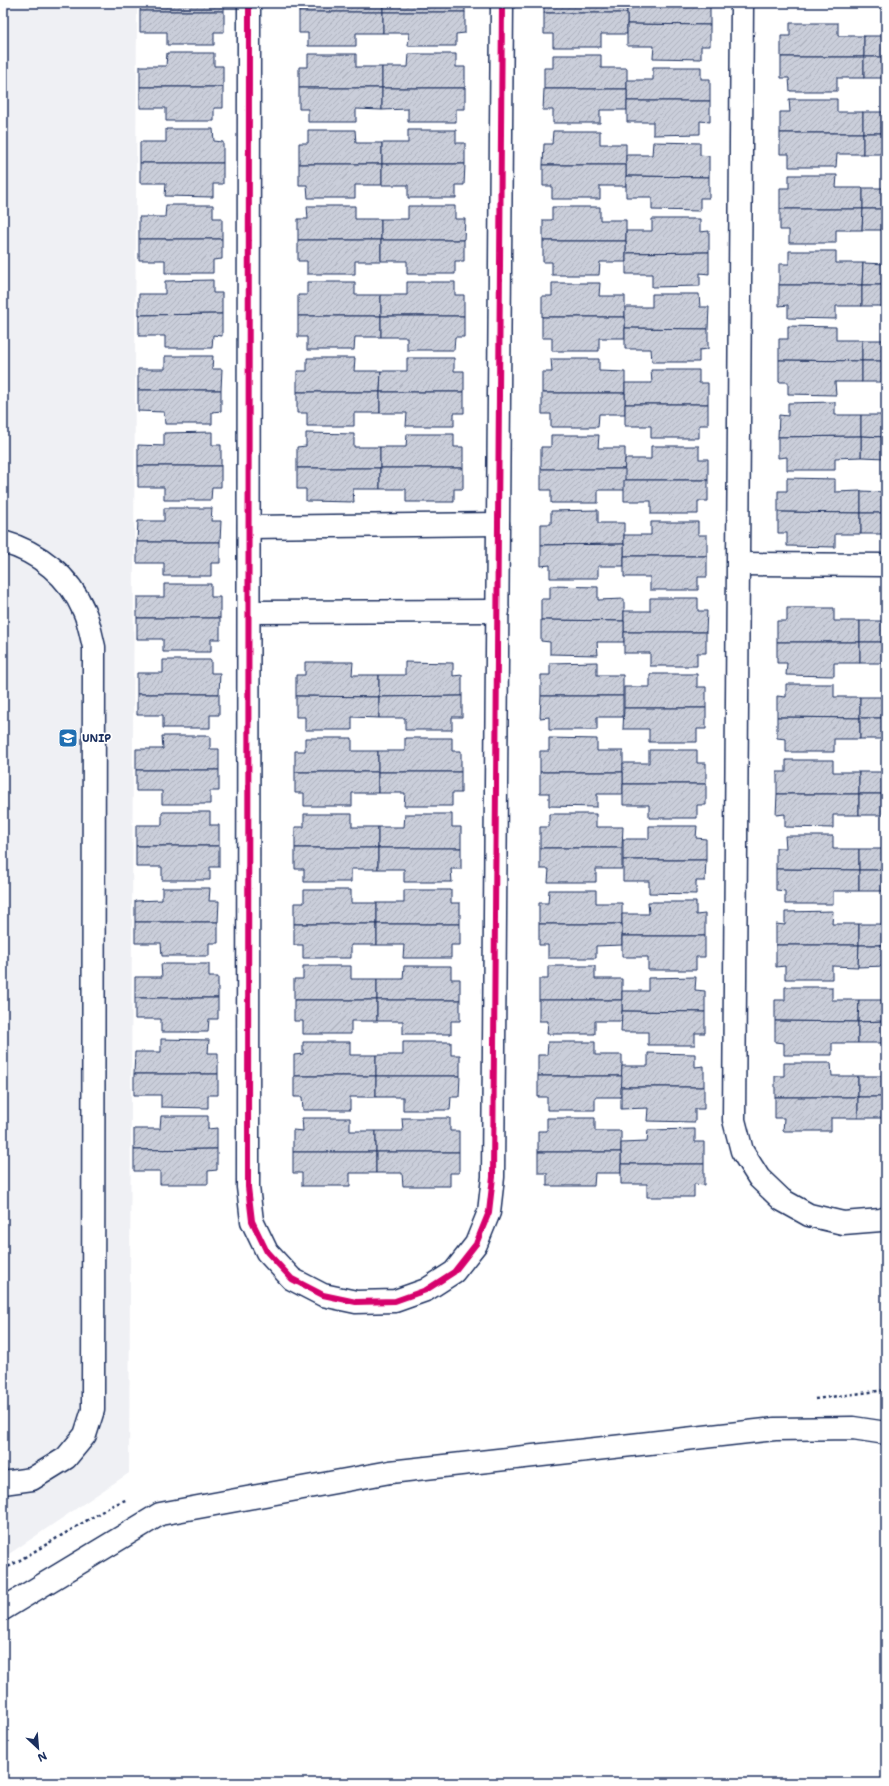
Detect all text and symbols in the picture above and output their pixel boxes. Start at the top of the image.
school or university icon: UNIP [57,727,79,749]
place label: UNIP [82,731,111,746]
north arrow [18,1728,58,1768]
text: N [35,1748,49,1765]

